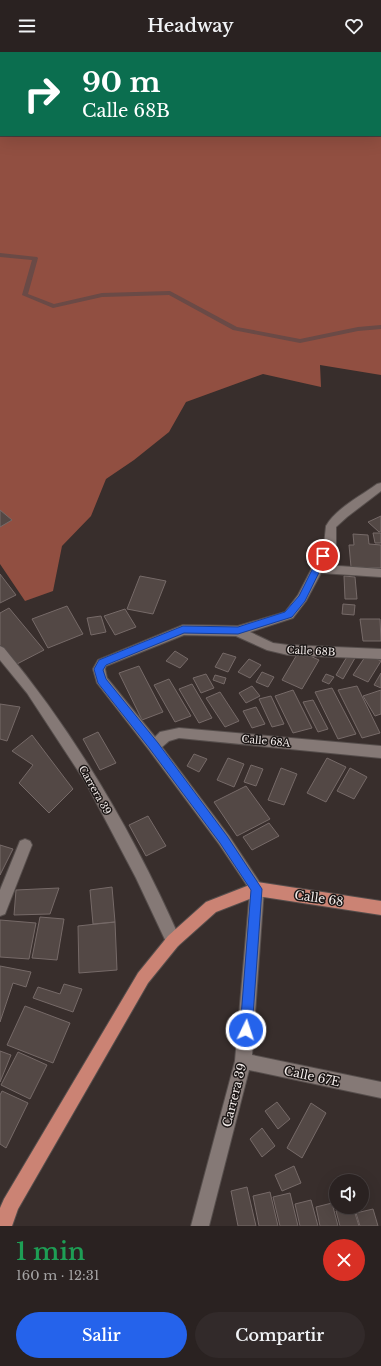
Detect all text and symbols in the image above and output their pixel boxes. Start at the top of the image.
icon: menu [16,15,38,37]
text: Headway [147,15,234,37]
icon: heart [343,15,365,37]
text: 90 m [82,65,160,100]
icon: right [16,68,68,120]
text: Calle 68B [82,100,170,122]
pin [306,539,340,573]
icon: arrive [312,545,334,567]
street label: Calle 68B [286,643,336,659]
street label: Calle 68A [241,732,291,750]
street label: Carrera 39 [76,763,114,817]
street label: Calle 68 [294,887,344,909]
position arrow [225,1009,267,1051]
street label: Carrera 39 [219,1062,249,1128]
street label: Calle 67E [283,1063,342,1089]
map controls [329,1174,369,1214]
button: sound [329,1174,369,1214]
text: 1 min [16,1237,85,1266]
button: close [323,1239,365,1281]
text: 160 m · 12:31 [16,1267,100,1284]
button: Salir [16,1312,187,1358]
button: Compartir [195,1312,365,1358]

